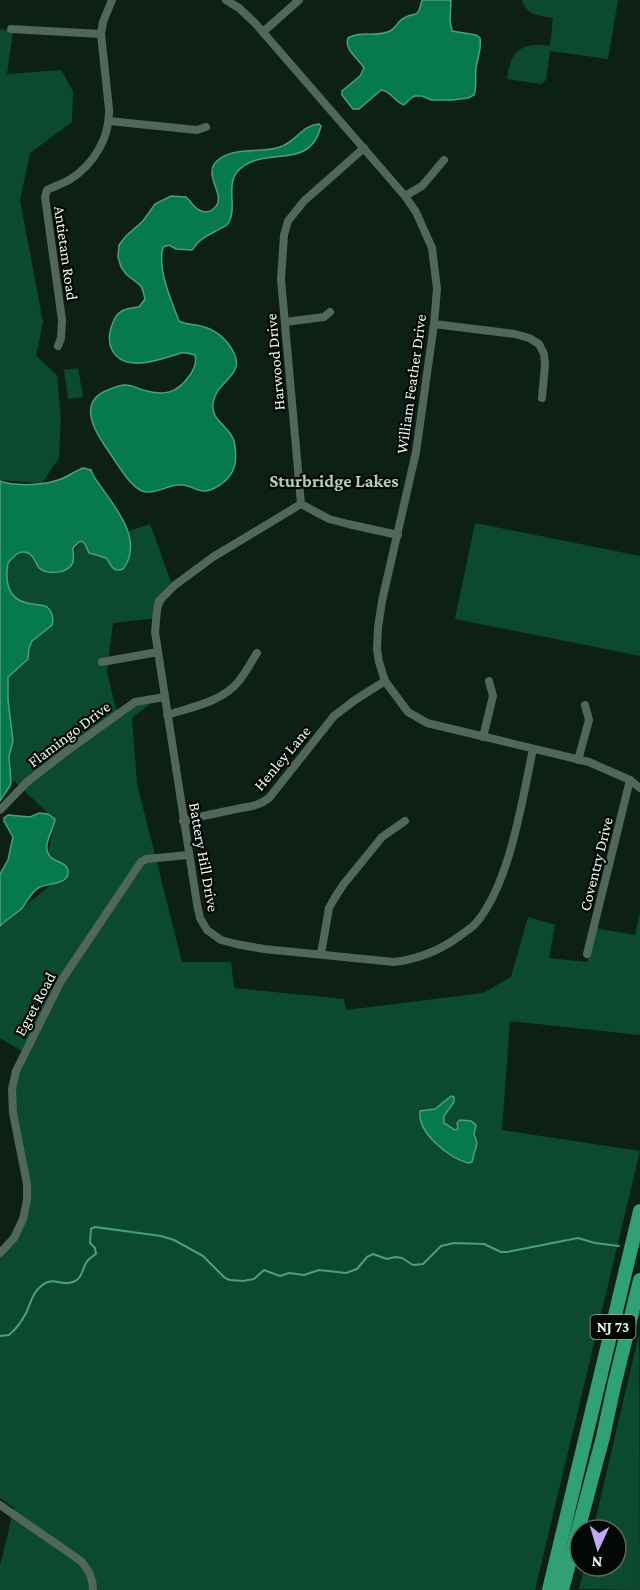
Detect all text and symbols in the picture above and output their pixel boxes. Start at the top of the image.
street label: Antietam Road [51,205,81,302]
street label: Harwood Drive [262,313,288,411]
street label: William Feather Drive [393,313,429,455]
district label: Sturbridge Lakes [269,471,399,491]
street label: Flamingo Drive [25,698,114,771]
street label: Henley Lane [250,722,315,794]
street label: Battery Hill Drive [185,801,222,913]
street label: Coventry Drive [576,815,617,913]
street label: Egret Road [11,969,60,1039]
road number: NJ 73 [590,1315,636,1339]
north arrow [568,1518,628,1578]
text: N [591,1554,603,1571]

